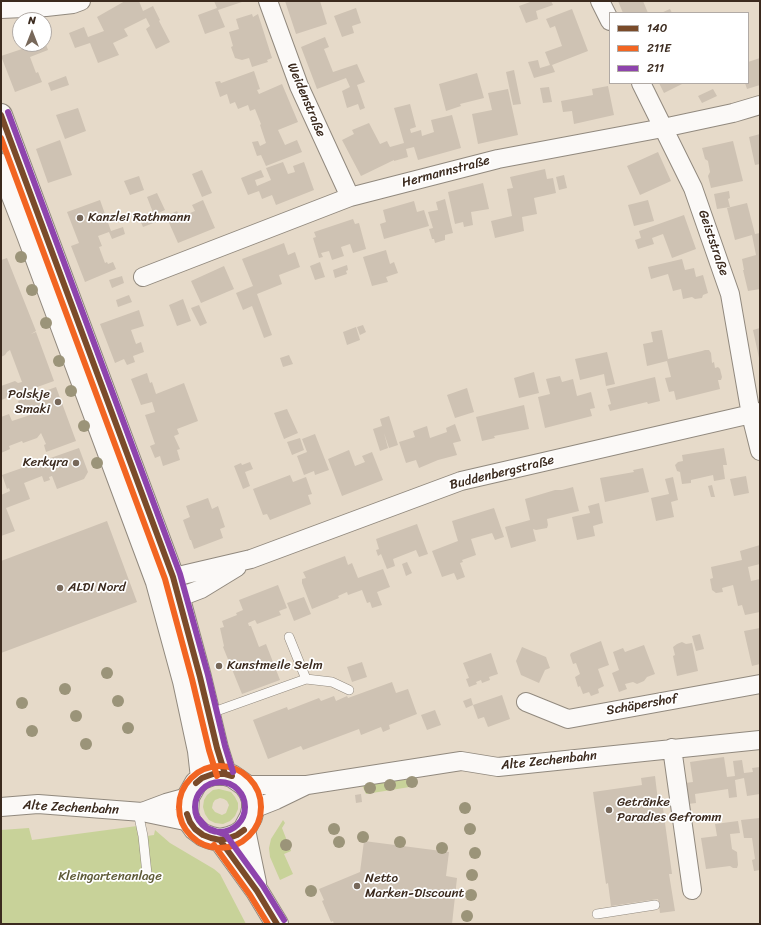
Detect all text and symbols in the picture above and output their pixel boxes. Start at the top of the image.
text: N [28,11,36,30]
north arrow [12,12,52,52]
legend [609,12,749,84]
text: 140 [647,17,667,39]
text: 211E [647,37,671,59]
text: 211 [647,57,664,79]
street label: Weidenstraße [283,61,329,139]
street label: Hermannstraße [400,153,492,191]
street label: Geiststraße [694,208,732,278]
place label: Kanzlei Rathmann [88,210,190,226]
marker: Kanzlei Rathmann [75,213,85,223]
place label: Polskje Smaki [8,387,50,418]
marker: Polskje Smaki [53,397,63,407]
street label: Buddenbergstraße [448,452,556,494]
place label: Kerkyra [23,455,68,471]
marker: Kerkyra [71,458,81,468]
place label: ALDI Nord [68,580,125,596]
marker: ALDI Nord [55,583,65,593]
place label: Kunstmeile Selm [227,658,323,674]
marker: Kunstmeile Selm [214,661,224,671]
street label: Schäpershof [605,691,679,719]
street label: Alte Zechenbahn [500,748,598,774]
place label: Getränke Paradies Gefromm [617,795,722,826]
street label: Alte Zechenbahn [23,798,119,818]
marker: Getränke Paradies Gefromm [604,805,614,815]
park label: Kleingartenanlage [58,869,162,885]
place label: Netto Marken-Discount [365,871,464,902]
marker: Netto Marken-Discount [352,881,362,891]

